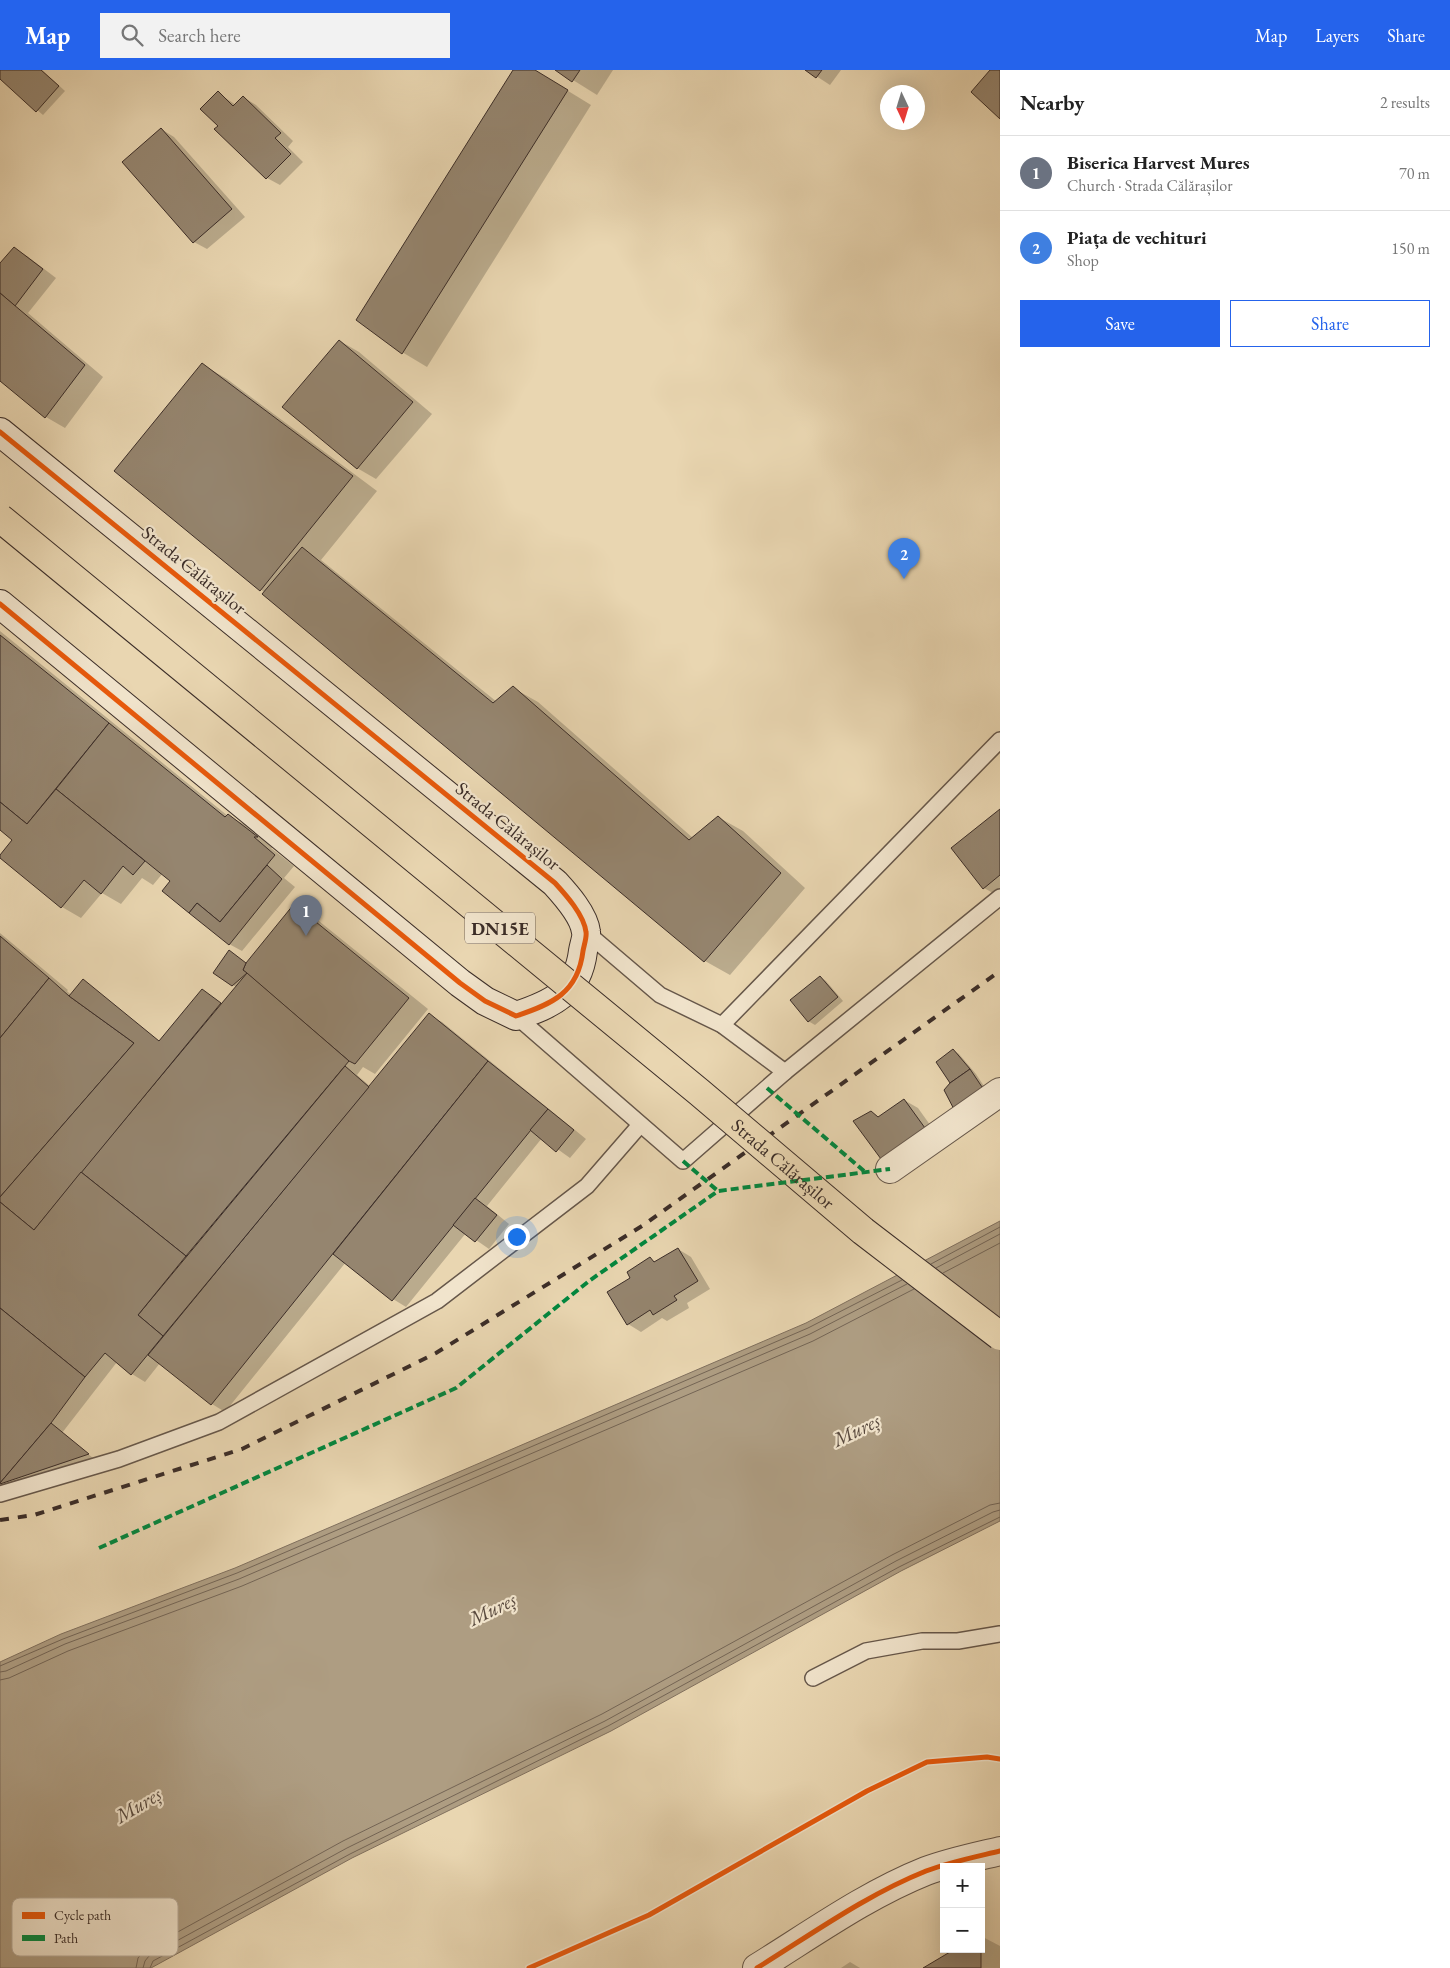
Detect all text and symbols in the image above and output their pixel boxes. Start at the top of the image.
search box [100,13,450,58]
text: Map [25,20,70,51]
icon: search [118,21,146,49]
text: Search here [158,23,241,48]
text: Map [1255,24,1287,47]
text: Layers [1315,24,1359,47]
text: Share [1387,24,1425,47]
north arrow [880,85,925,130]
text: Nearby [1020,89,1084,116]
text: 2 results [1380,92,1430,113]
text: Biserica Harvest Mures [1067,150,1250,175]
text: 1 [1032,163,1040,184]
text: 70 m [1399,163,1430,184]
text: Church · Strada Călărașilor [1067,175,1233,196]
text: Piața de vechituri [1067,225,1207,250]
text: 2 [1032,238,1040,259]
text: 150 m [1391,238,1430,259]
text: Shop [1067,250,1099,271]
button: Save [1020,300,1220,347]
button: Share [1230,300,1430,347]
street label: Strada Călărașilor [136,520,252,620]
pin: 2 [888,538,920,579]
street label: Strada Călărașilor [450,776,566,876]
pin: 1 [290,895,322,936]
road number: DN15E [465,912,535,944]
street label: Strada Călărașilor [726,1113,841,1215]
your location [504,1224,530,1250]
water label: Mureș [827,1407,884,1453]
water label: Mureș [463,1586,520,1632]
water label: Mureș [109,1781,166,1829]
map controls [940,1863,985,1953]
button: + [940,1863,985,1908]
legend [12,1898,178,1956]
text: Cycle path [54,1906,111,1924]
button: − [940,1908,985,1953]
text: Path [54,1929,78,1947]

